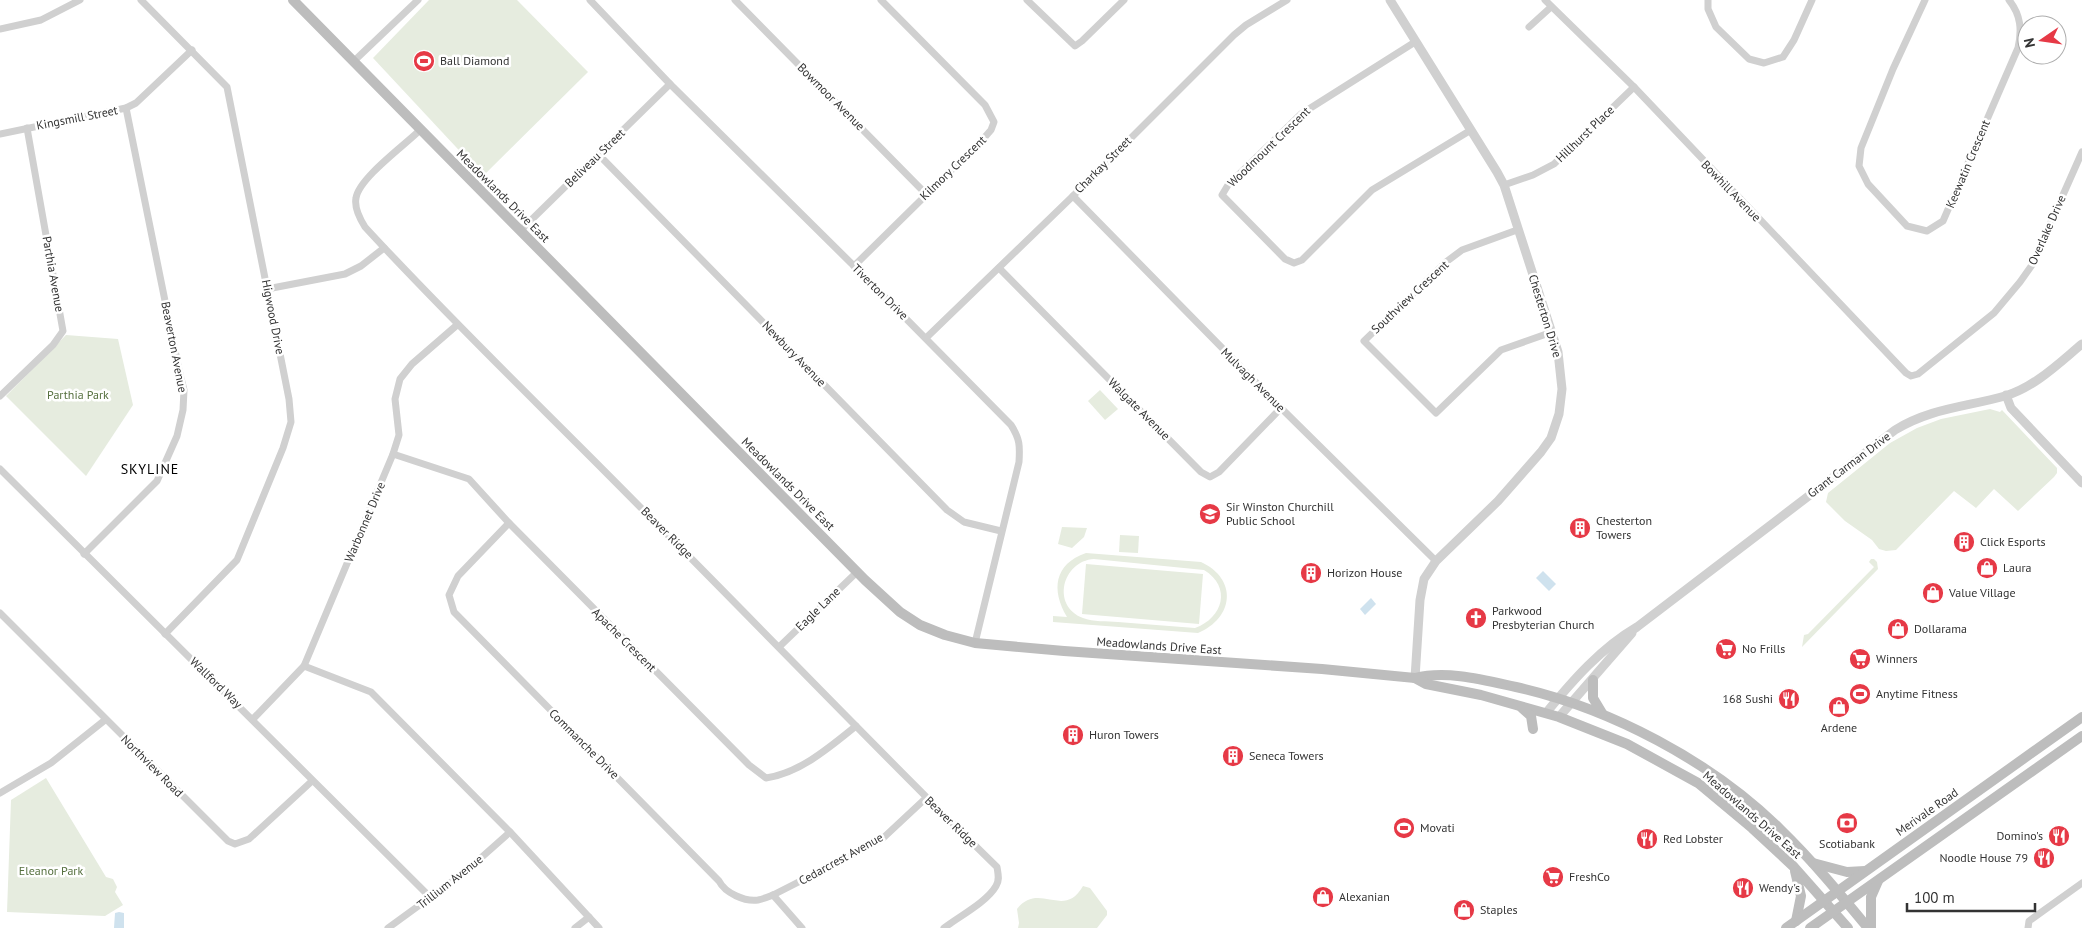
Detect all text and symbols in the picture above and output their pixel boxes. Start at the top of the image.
north arrow [2017,15,2067,65]
text: N [2020,36,2039,49]
sports icon: Ball Diamond [412,49,436,73]
place label: Ball Diamond [440,53,509,68]
street label: Bowmoor Avenue [795,60,868,133]
street label: Kingsmill Street [35,102,119,133]
street label: Hillhurst Place [1552,102,1617,165]
street label: Woodmount Crescent [1224,103,1313,190]
street label: Keewatin Crescent [1942,117,1993,210]
street label: Beliveau Street [561,125,628,190]
street label: Kilmory Crescent [916,132,989,203]
street label: Charkay Street [1071,133,1134,196]
street label: Meadowlands Drive East [454,146,553,245]
street label: Bowhill Avenue [1698,157,1764,224]
street label: Overlake Drive [2024,192,2069,267]
street label: Parthia Avenue [39,235,68,313]
street label: Southview Crescent [1368,257,1451,336]
street label: Tiverton Drive [849,261,911,323]
street label: Chesterton Drive [1526,273,1565,359]
street label: Higwood Drive [259,278,288,356]
street label: Beaverton Avenue [158,300,191,394]
street label: Newbury Avenue [759,318,829,390]
street label: Mulvagh Avenue [1218,344,1289,415]
street label: Walgate Avenue [1105,374,1174,443]
park label: Parthia Park [47,387,109,402]
street label: Grant Carman Drive [1804,428,1893,501]
street label: Meadowlands Drive East [739,434,838,533]
district label: SKYLINE [121,460,179,478]
street label: Warbonnet Drive [341,479,388,564]
place label: Sir Winston Churchill Public School [1226,499,1334,528]
school or university icon: Sir Winston Churchill Public School [1198,502,1222,526]
street label: Beaver Ridge [638,503,697,562]
place label: Chesterton Towers [1596,513,1652,542]
building icon: Chesterton Towers [1568,516,1592,540]
building icon: Click Esports [1952,530,1976,554]
place label: Click Esports [1980,534,2046,549]
shop icon: Laura [1975,556,1999,580]
place label: Laura [2003,560,2031,575]
building icon: Horizon House [1299,561,1323,585]
place label: Horizon House [1327,565,1402,580]
shop icon: Value Village [1921,581,1945,605]
street label: Eagle Lane [792,584,843,634]
place label: Value Village [1948,585,2016,600]
place label: Parkwood Presbyterian Church [1492,603,1594,632]
street label: Apache Crescent [589,604,660,675]
church icon: Parkwood Presbyterian Church [1464,606,1488,630]
shop icon: Dollarama [1886,617,1910,641]
place label: Dollarama [1914,621,1967,636]
street label: Meadowlands Drive East [1096,634,1222,657]
supermarket icon: No Frills [1714,637,1738,661]
place label: No Frills [1742,641,1785,656]
supermarket icon: Winners [1848,647,1872,671]
place label: Winners [1876,651,1918,666]
street label: Wallford Way [187,654,246,712]
sports icon: Anytime Fitness [1848,682,1872,706]
place label: Anytime Fitness [1876,686,1958,701]
restaurant icon: 168 Sushi [1777,687,1801,711]
place label: 168 Sushi [1723,691,1773,706]
shop icon: Ardene [1827,695,1851,719]
street label: Commanche Drive [546,705,623,782]
place label: Ardene [1821,720,1857,735]
building icon: Huron Towers [1061,723,1085,747]
place label: Huron Towers [1089,727,1159,742]
street label: Northview Road [118,731,187,800]
building icon: Seneca Towers [1221,744,1245,768]
place label: Seneca Towers [1249,748,1324,763]
street label: Meadowlands Drive East [1700,768,1805,861]
street label: Merivale Road [1893,785,1961,839]
street label: Beaver Ridge [922,793,981,850]
bank icon: Scotiabank [1835,811,1859,835]
sports icon: Movati [1392,816,1416,840]
place label: Movati [1420,820,1455,835]
restaurant icon: Domino's [2047,824,2071,848]
restaurant icon: Red Lobster [1635,827,1659,851]
place label: Domino's [1996,828,2043,843]
street label: Cedarcrest Avenue [796,829,886,888]
place label: Red Lobster [1663,831,1723,846]
place label: Scotiabank [1819,836,1875,851]
restaurant icon: Noodle House 79 [2032,846,2056,870]
place label: Noodle House 79 [1939,850,2028,865]
street label: Trillium Avenue [414,851,486,912]
park label: Eleanor Park [19,863,83,878]
supermarket icon: FreshCo [1541,865,1565,889]
place label: FreshCo [1569,869,1610,884]
restaurant icon: Wendy's [1731,876,1755,900]
place label: Wendy's [1759,880,1800,895]
scale bar [1907,880,2034,912]
shop icon: Alexanian [1311,885,1335,909]
text: 100 m [1914,888,1955,907]
place label: Alexanian [1339,889,1390,904]
shop icon: Staples [1452,898,1476,922]
place label: Staples [1480,902,1518,917]

